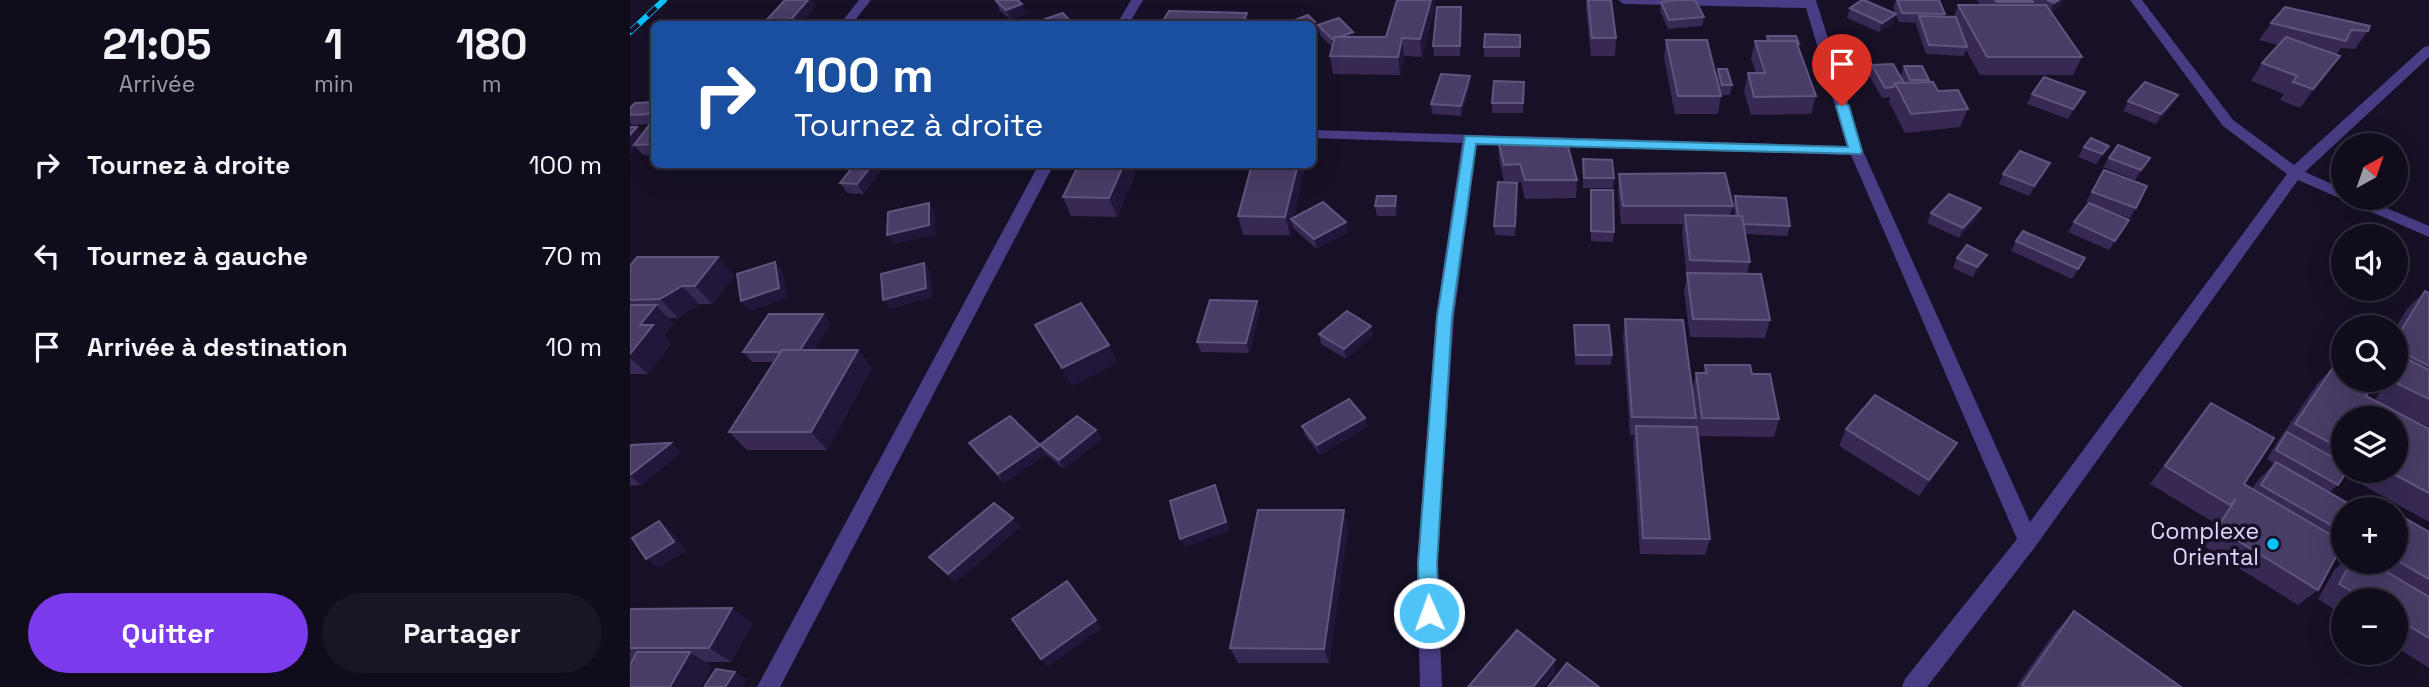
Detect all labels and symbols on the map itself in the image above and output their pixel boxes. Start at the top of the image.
pin [1812,34,1872,106]
north arrow [2331,133,2408,210]
place label: Complexe Oriental [2150,516,2259,572]
marker: Complexe Oriental [2265,536,2281,552]
position arrow [1392,576,1466,650]

